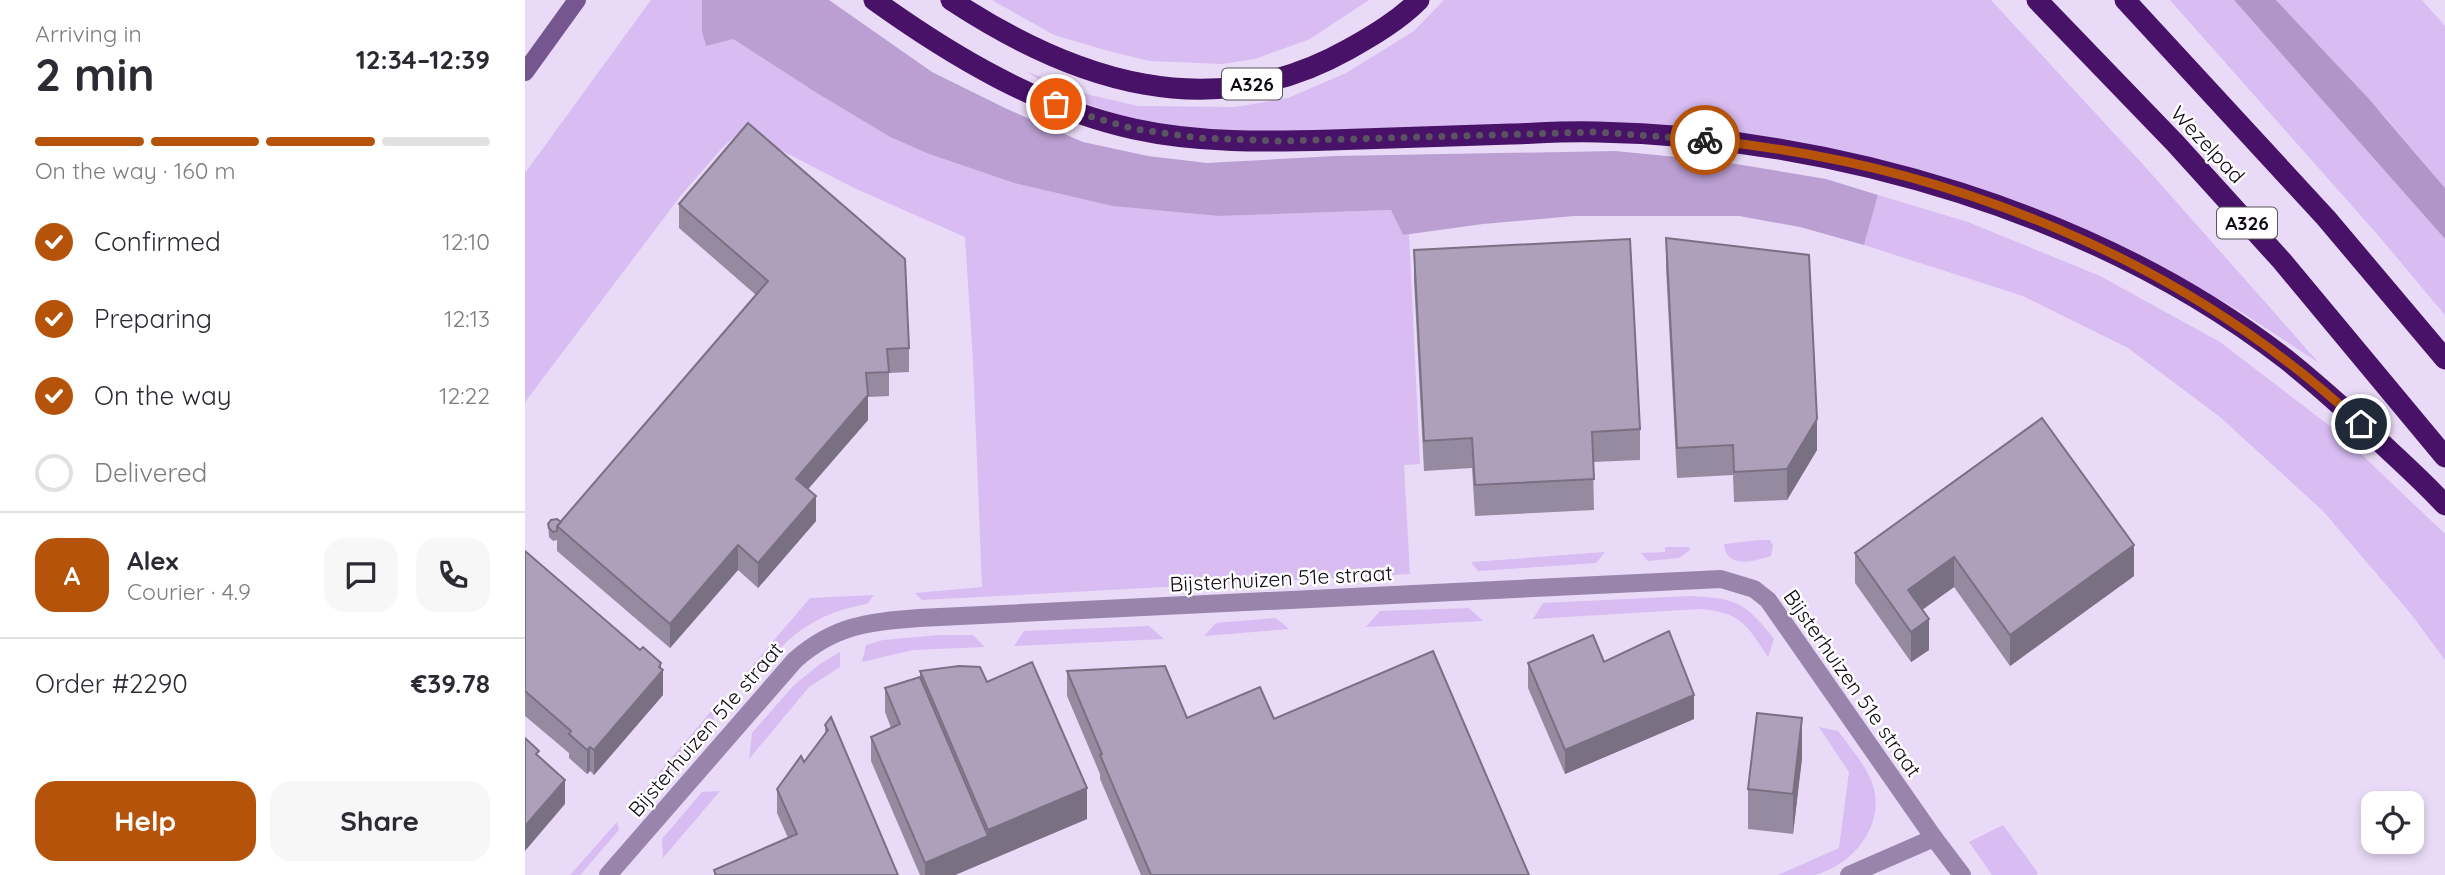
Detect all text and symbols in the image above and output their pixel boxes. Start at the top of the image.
text: Arriving in [35,19,142,48]
text: 12:34–12:39 [356,43,490,76]
text: 2 min [35,45,155,103]
road number: A326 [1222,68,1282,100]
pin [1026,74,1086,134]
icon: bag [1037,85,1075,123]
street label: Wezelpad [2166,100,2250,188]
courier [1670,105,1740,175]
icon: bike [1686,121,1724,159]
text: On the way · 160 m [35,156,236,185]
road number: A326 [2217,208,2277,238]
icon: check [35,223,73,261]
text: Confirmed [94,225,221,258]
text: 12:10 [442,227,490,256]
icon: check [35,300,73,338]
text: Preparing [94,302,212,335]
text: 12:13 [444,304,490,333]
icon: check [35,377,73,415]
text: On the way [94,379,232,412]
text: 12:22 [439,381,490,410]
pin [2331,394,2391,454]
icon: home [2342,405,2380,443]
text: Delivered [94,456,207,489]
button: chat [324,538,398,612]
button: phone [416,538,490,612]
text: Alex [127,544,178,577]
text: A [64,559,80,592]
street label: Bijsterhuizen 51e straat [1169,559,1393,597]
text: Courier · 4.9 [127,577,251,606]
street label: Bijsterhuizen 51e straat [1778,584,1928,782]
street label: Bijsterhuizen 51e straat [622,636,788,822]
text: Order #2290 [35,667,188,700]
text: €39.78 [411,667,490,700]
button: Help [35,781,256,861]
button: Share [270,781,490,861]
map controls [2361,791,2424,854]
button: locate [2361,791,2424,854]

